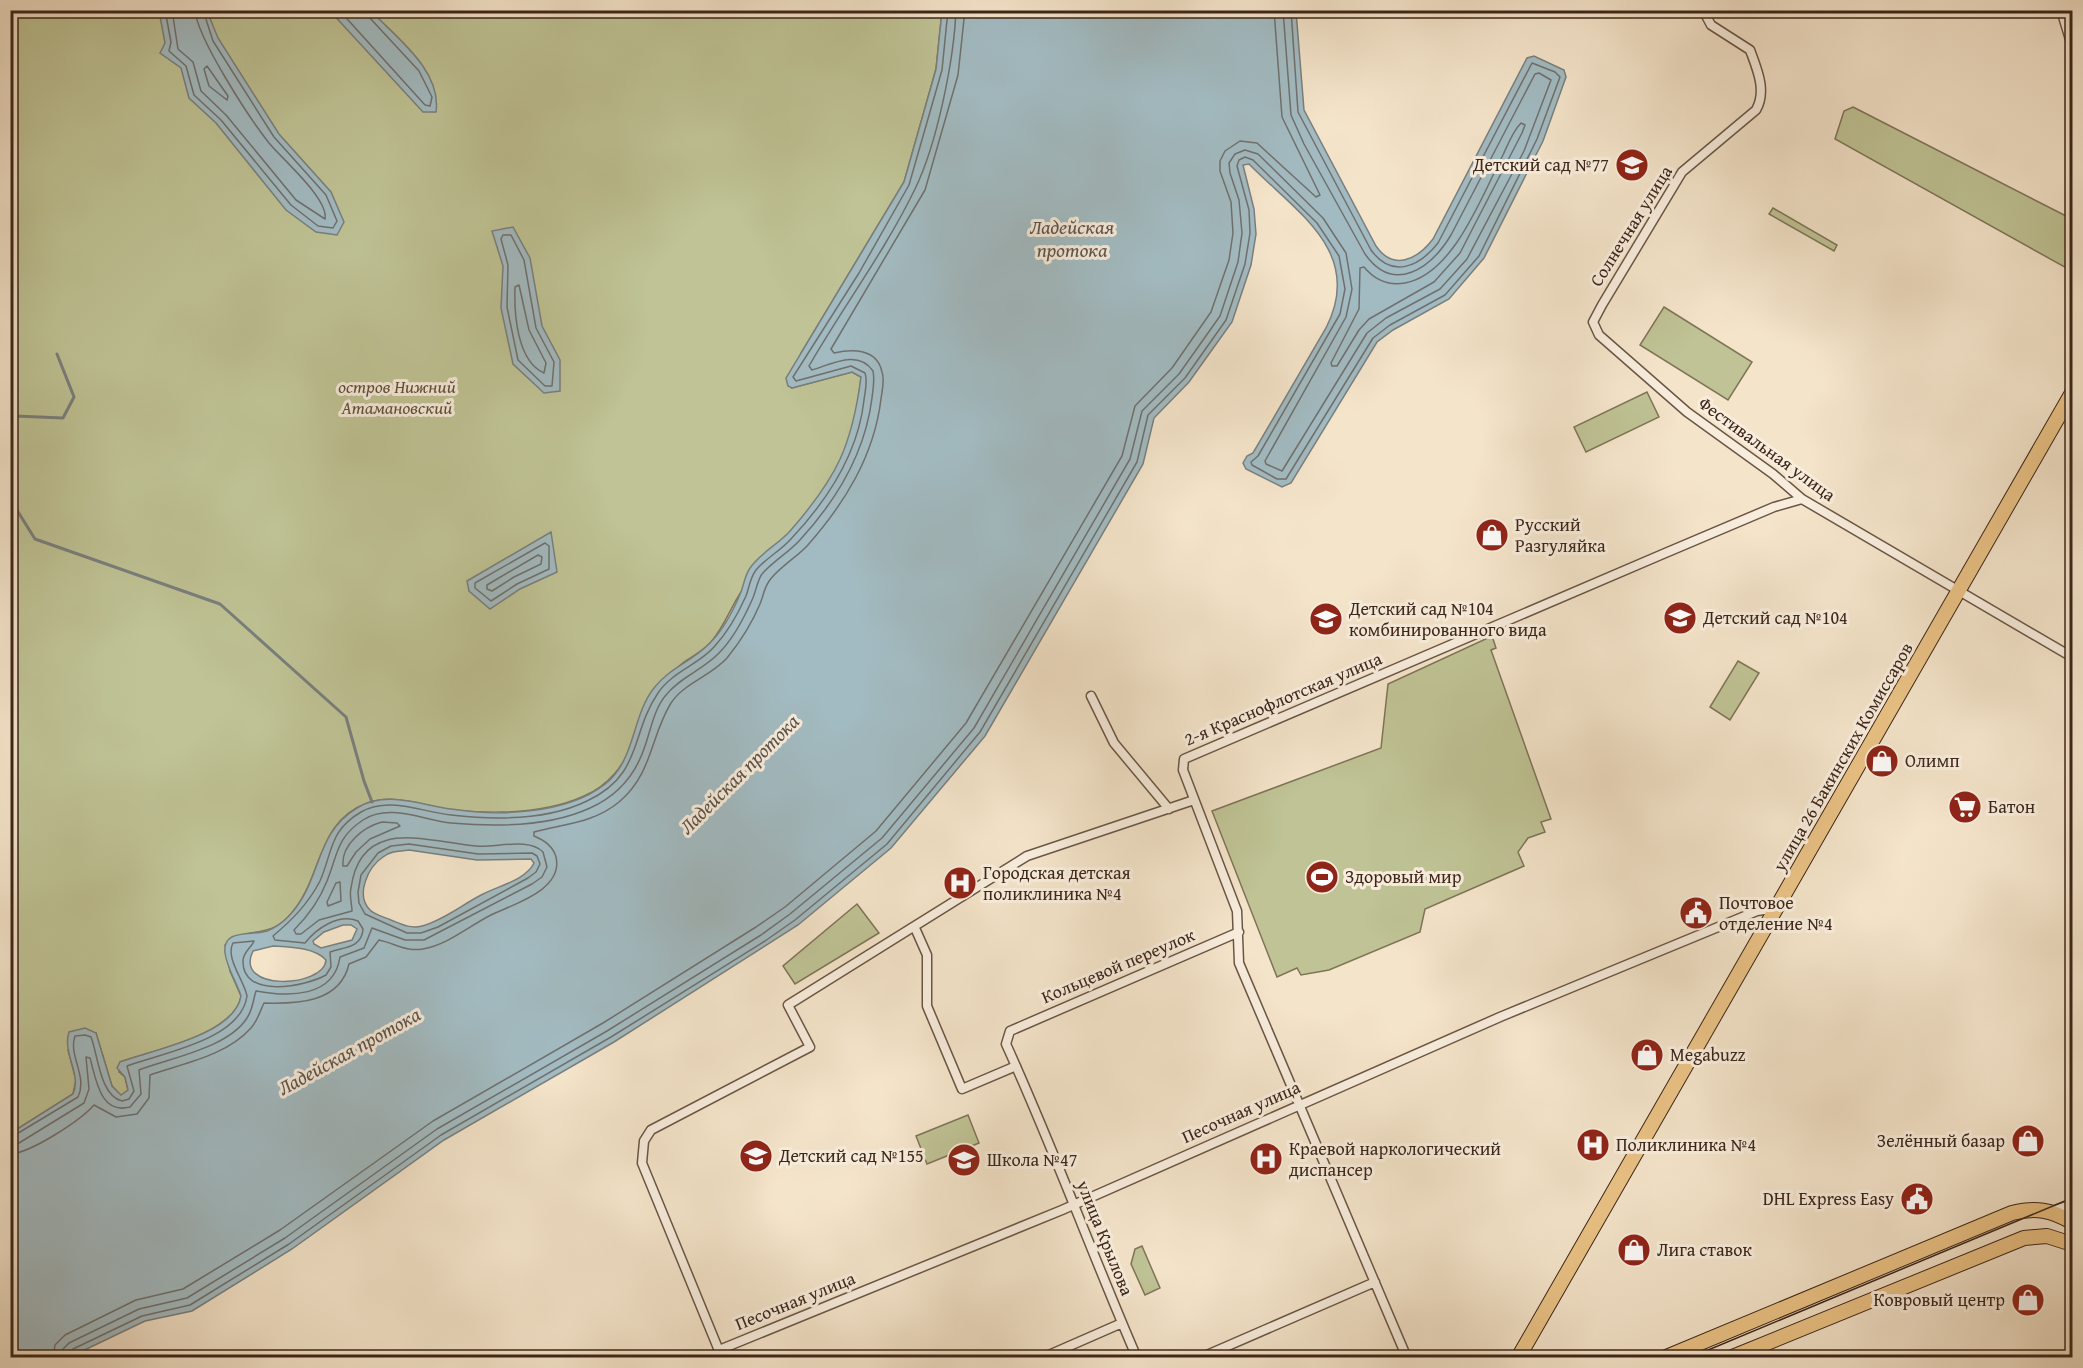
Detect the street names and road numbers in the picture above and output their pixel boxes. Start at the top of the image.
street label: Солнечная улица [1583,160,1679,291]
street label: Фестивальная улица [1693,389,1842,508]
street label: улица 26 Бакинских Комиссаров [1765,637,1919,877]
street label: 2-я Краснофлотская улица [1180,644,1386,752]
street label: Кольцевой переулок [1037,921,1199,1010]
street label: Песочная улица [1177,1073,1305,1150]
street label: улица Крылова [1070,1175,1141,1300]
street label: Песочная улица [731,1264,859,1337]

